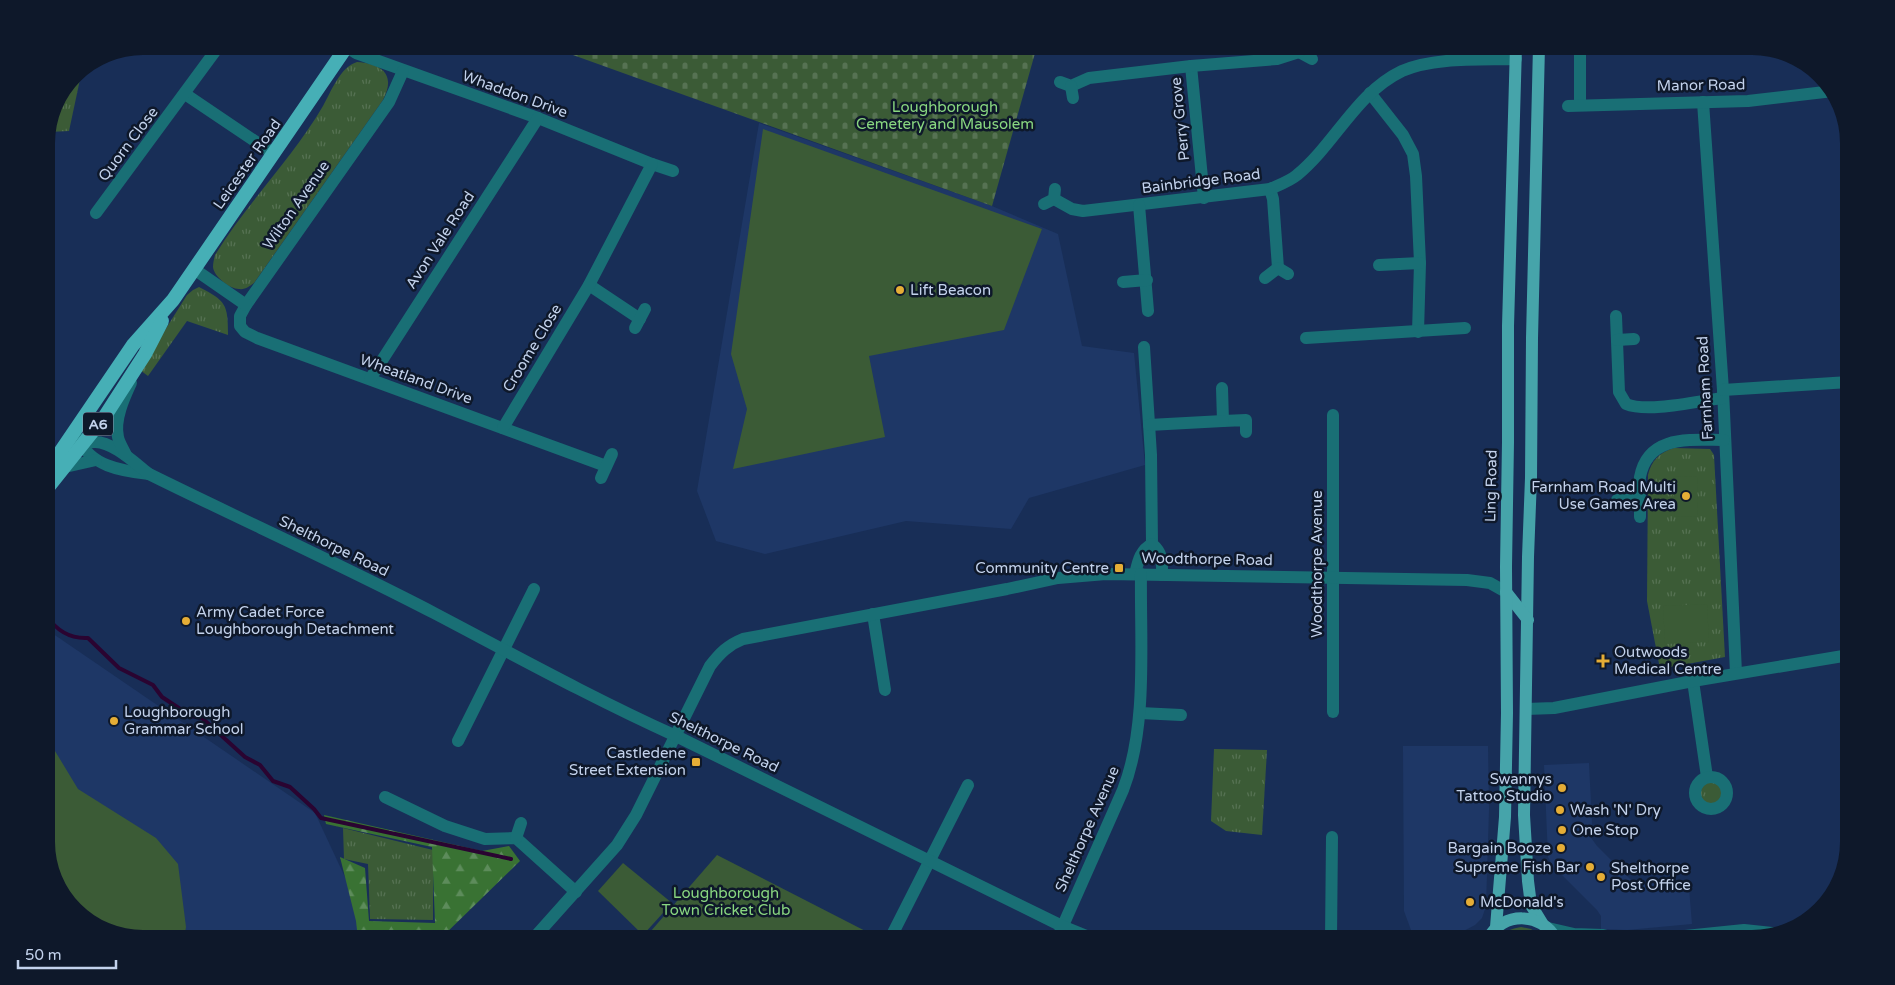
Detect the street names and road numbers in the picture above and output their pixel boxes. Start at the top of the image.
street label: Whaddon Drive [460,67,570,121]
street label: Manor Road [1657,75,1745,95]
street label: Perry Grove [1167,76,1193,162]
street label: Quorn Close [94,103,162,185]
street label: Leicester Road [209,115,285,213]
street label: Wilton Avenue [259,157,333,253]
street label: Bainbridge Road [1141,165,1261,197]
street label: Avon Vale Road [402,188,478,292]
street label: Croome Close [499,301,565,395]
street label: Farnham Road [1693,335,1717,441]
street label: Wheatland Drive [357,350,475,408]
road number: A6 [83,412,113,436]
street label: Ling Road [1481,450,1501,522]
street label: Woodthorpe Avenue [1308,490,1326,638]
street label: Shelthorpe Road [276,512,392,580]
street label: Woodthorpe Road [1141,549,1273,569]
street label: Shelthorpe Road [666,708,782,776]
street label: Shelthorpe Avenue [1051,763,1123,895]

